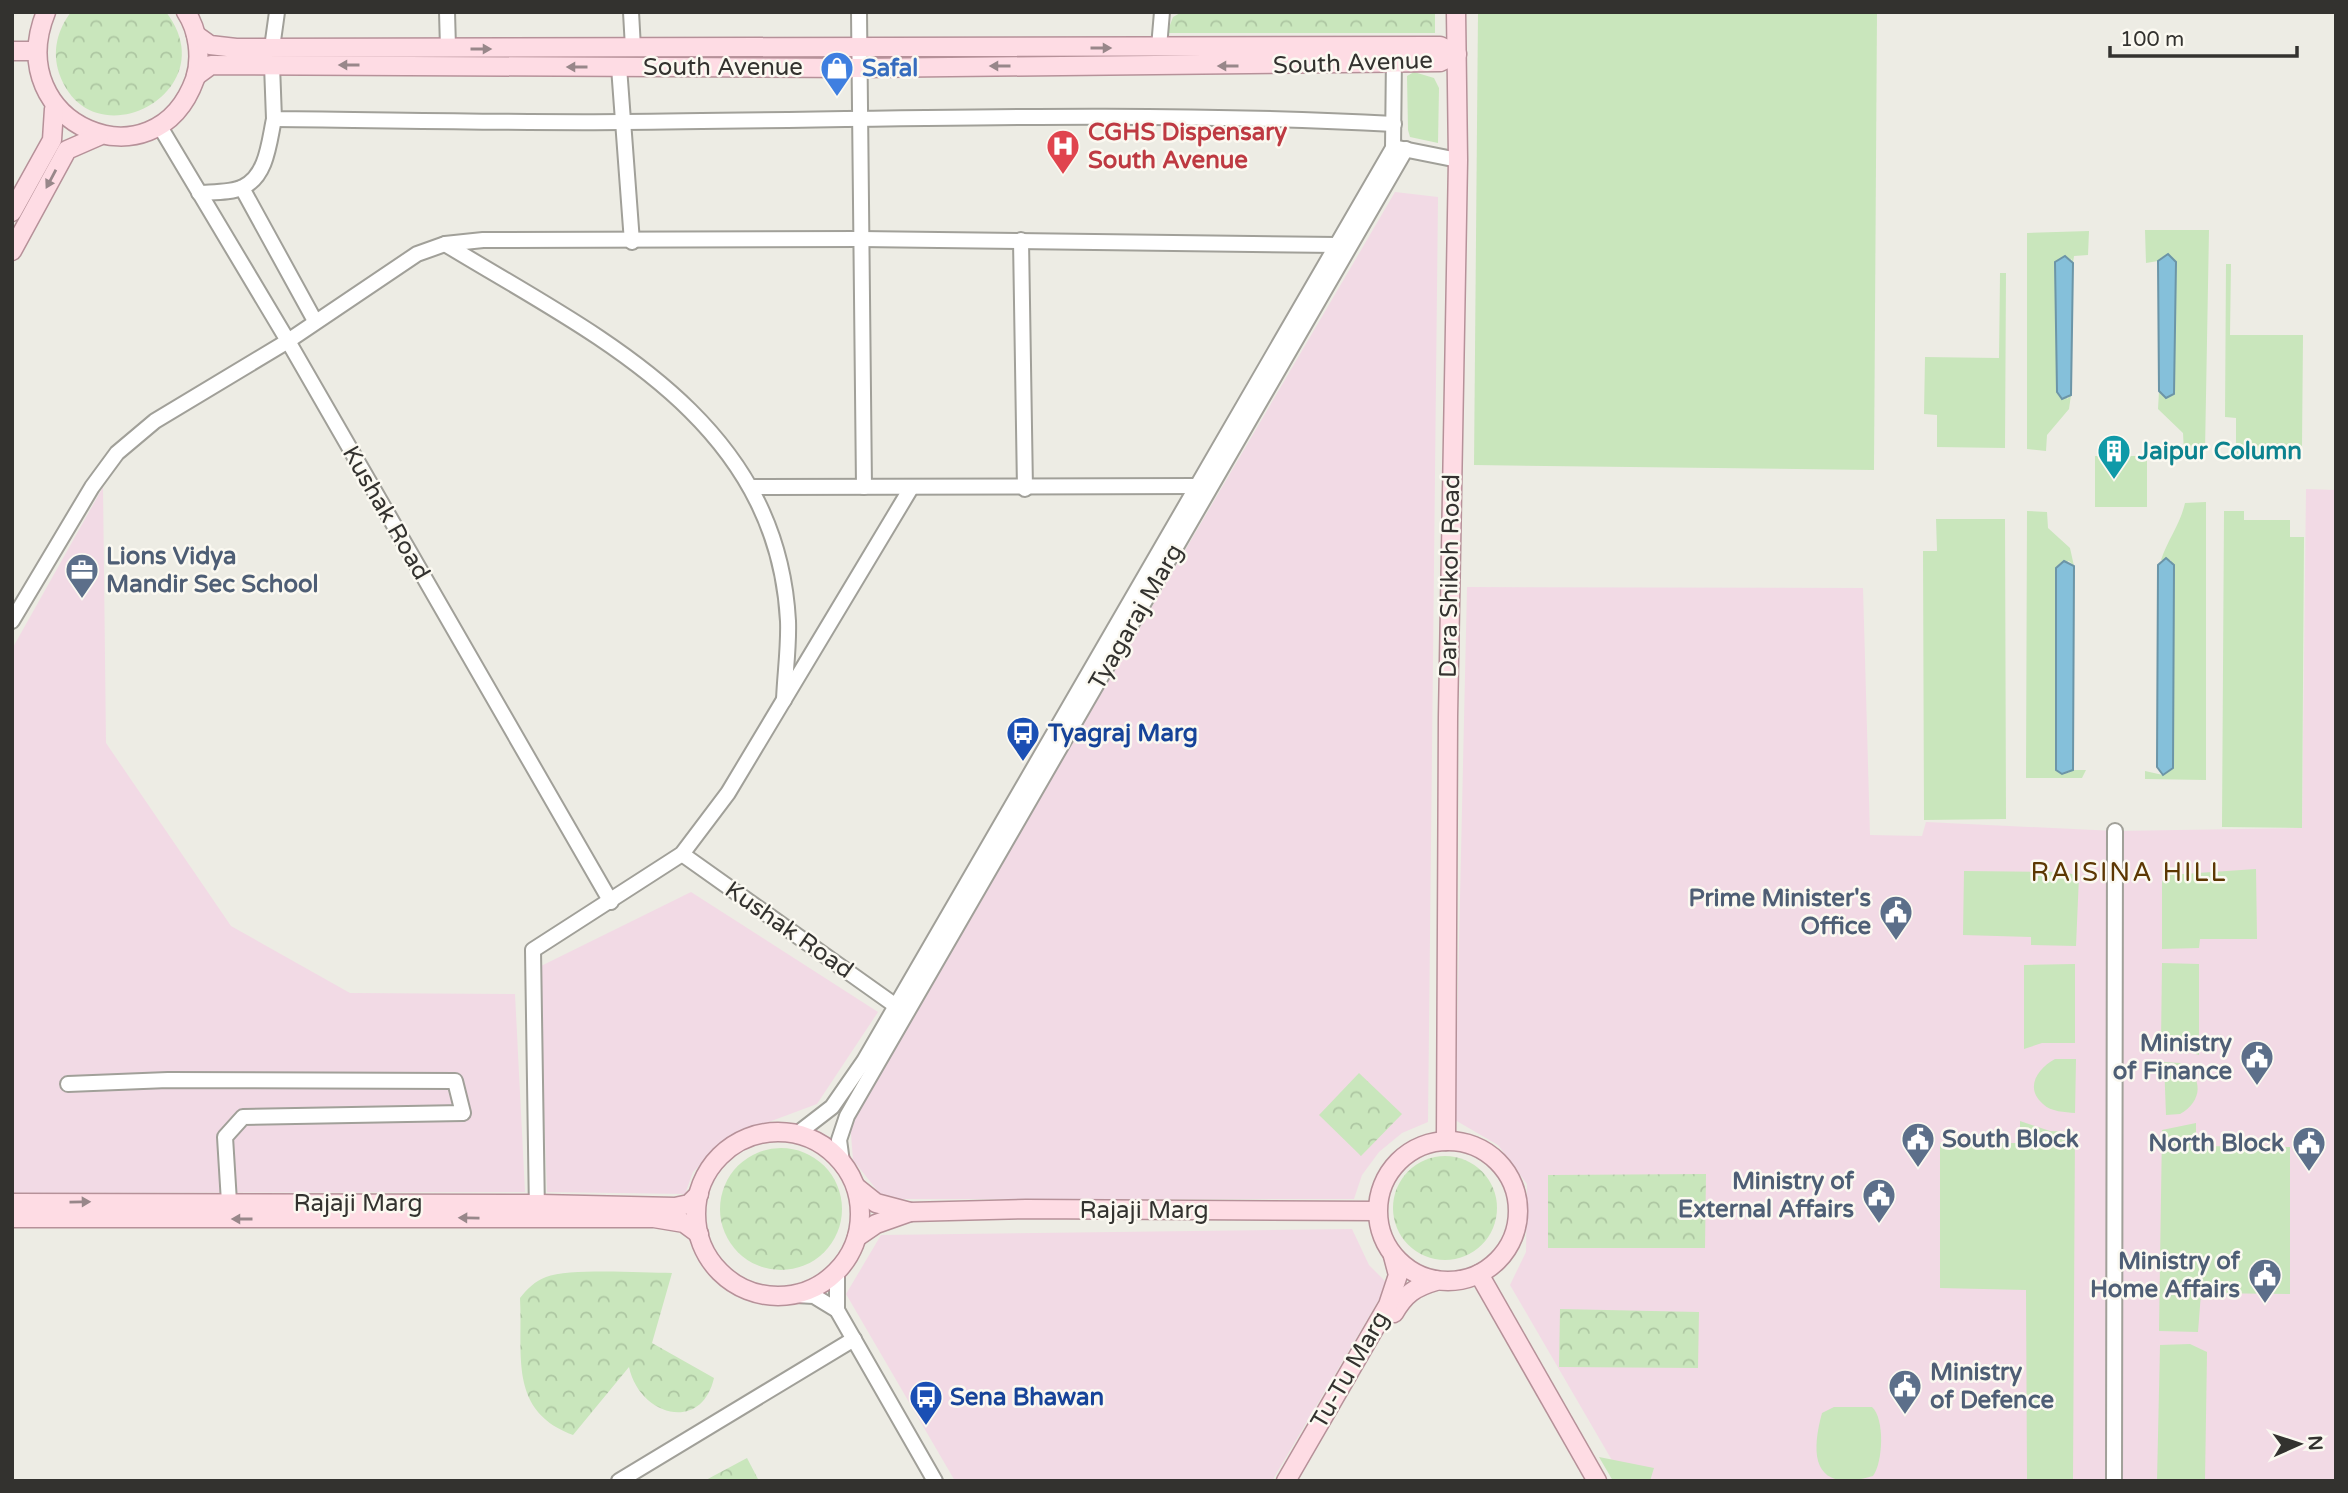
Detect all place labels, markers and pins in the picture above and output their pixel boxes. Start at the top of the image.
shop icon: Safal [818,49,856,98]
place label: Safal [862,54,918,83]
place label: CGHS Dispensary South Avenue [1088,118,1287,175]
hospital icon: CGHS Dispensary South Avenue [1044,127,1082,176]
building icon: Jaipur Column [2095,432,2133,481]
place label: Jaipur Column [2137,437,2302,466]
place label: Lions Vidya Mandir Sec School [106,542,319,599]
office icon: Lions Vidya Mandir Sec School [63,551,101,600]
bus stop icon: Tyagraj Marg [1004,714,1042,763]
place label: Tyagraj Marg [1047,719,1198,748]
place label: Prime Minister's Office [1688,884,1871,941]
public building icon: Prime Minister's Office [1877,893,1915,942]
place label: Ministry of Finance [2113,1029,2232,1086]
public building icon: Ministry of Finance [2238,1038,2276,1087]
public building icon: South Block [1899,1120,1937,1169]
public building icon: North Block [2290,1124,2328,1173]
place label: South Block [1942,1125,2079,1154]
place label: North Block [2148,1129,2284,1158]
place label: Ministry of External Affairs [1678,1167,1855,1224]
public building icon: Ministry of External Affairs [1860,1176,1898,1225]
place label: Ministry of Home Affairs [2090,1247,2241,1304]
public building icon: Ministry of Home Affairs [2246,1256,2284,1305]
place label: Ministry of Defence [1930,1358,2054,1415]
public building icon: Ministry of Defence [1886,1367,1924,1416]
bus stop icon: Sena Bhawan [907,1378,945,1427]
place label: Sena Bhawan [950,1383,1104,1412]

